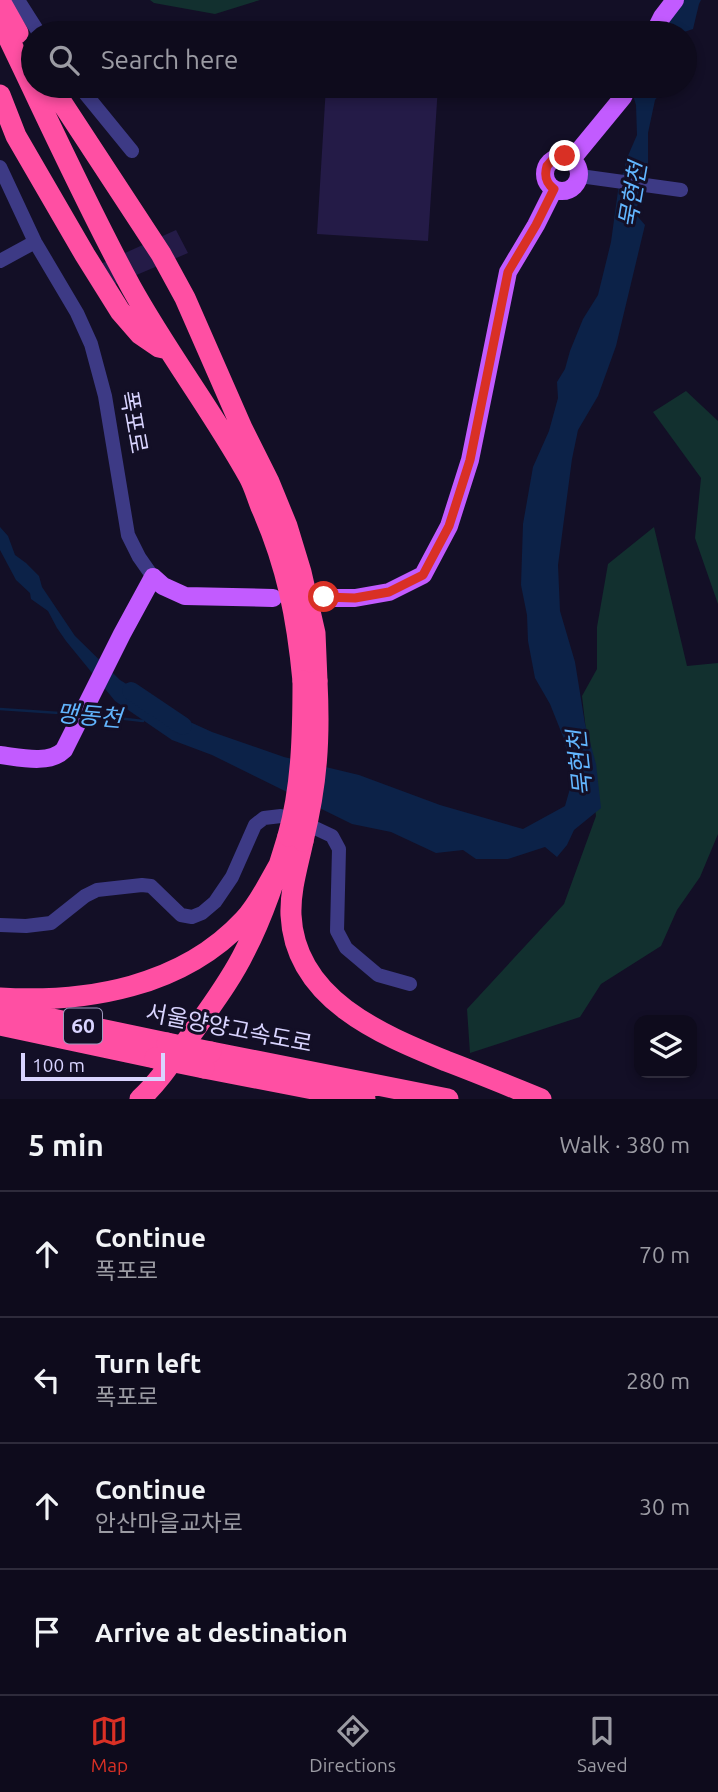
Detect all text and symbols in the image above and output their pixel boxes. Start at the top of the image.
search box [21,21,697,98]
icon: search [45,41,83,79]
text: Search here [101,45,238,74]
route end [549,140,580,171]
water label: 묵현천 [613,157,652,230]
street label: 폭포로 [117,388,152,455]
route start [308,581,339,612]
water label: 맹동천 [55,699,126,732]
water label: 묵현천 [562,726,596,797]
street label: 서울양양고속도로 [144,999,315,1056]
road number: 60 [64,1009,102,1044]
map controls [634,1015,697,1078]
button: layers [634,1015,697,1078]
scale bar [21,1050,164,1082]
text: 100 m [32,1054,85,1076]
text: 5 min [28,1128,104,1162]
text: Walk · 380 m [559,1132,690,1157]
text: Continue [95,1223,206,1252]
icon: ahead [28,1235,66,1273]
text: 70 m [639,1242,690,1267]
text: 폭포로 [95,1258,158,1283]
text: Turn left [95,1349,201,1378]
icon: left [28,1361,66,1399]
text: 280 m [626,1368,690,1393]
text: 폭포로 [95,1384,158,1409]
text: Continue [95,1475,206,1504]
icon: ahead [28,1487,66,1525]
text: 30 m [639,1494,690,1519]
text: 안산마을교차로 [95,1510,243,1535]
icon: arrive [28,1613,66,1651]
text: Arrive at destination [95,1618,348,1647]
tab: Map [90,1712,128,1776]
tab: Directions [309,1712,396,1776]
tab: Saved [577,1712,628,1776]

